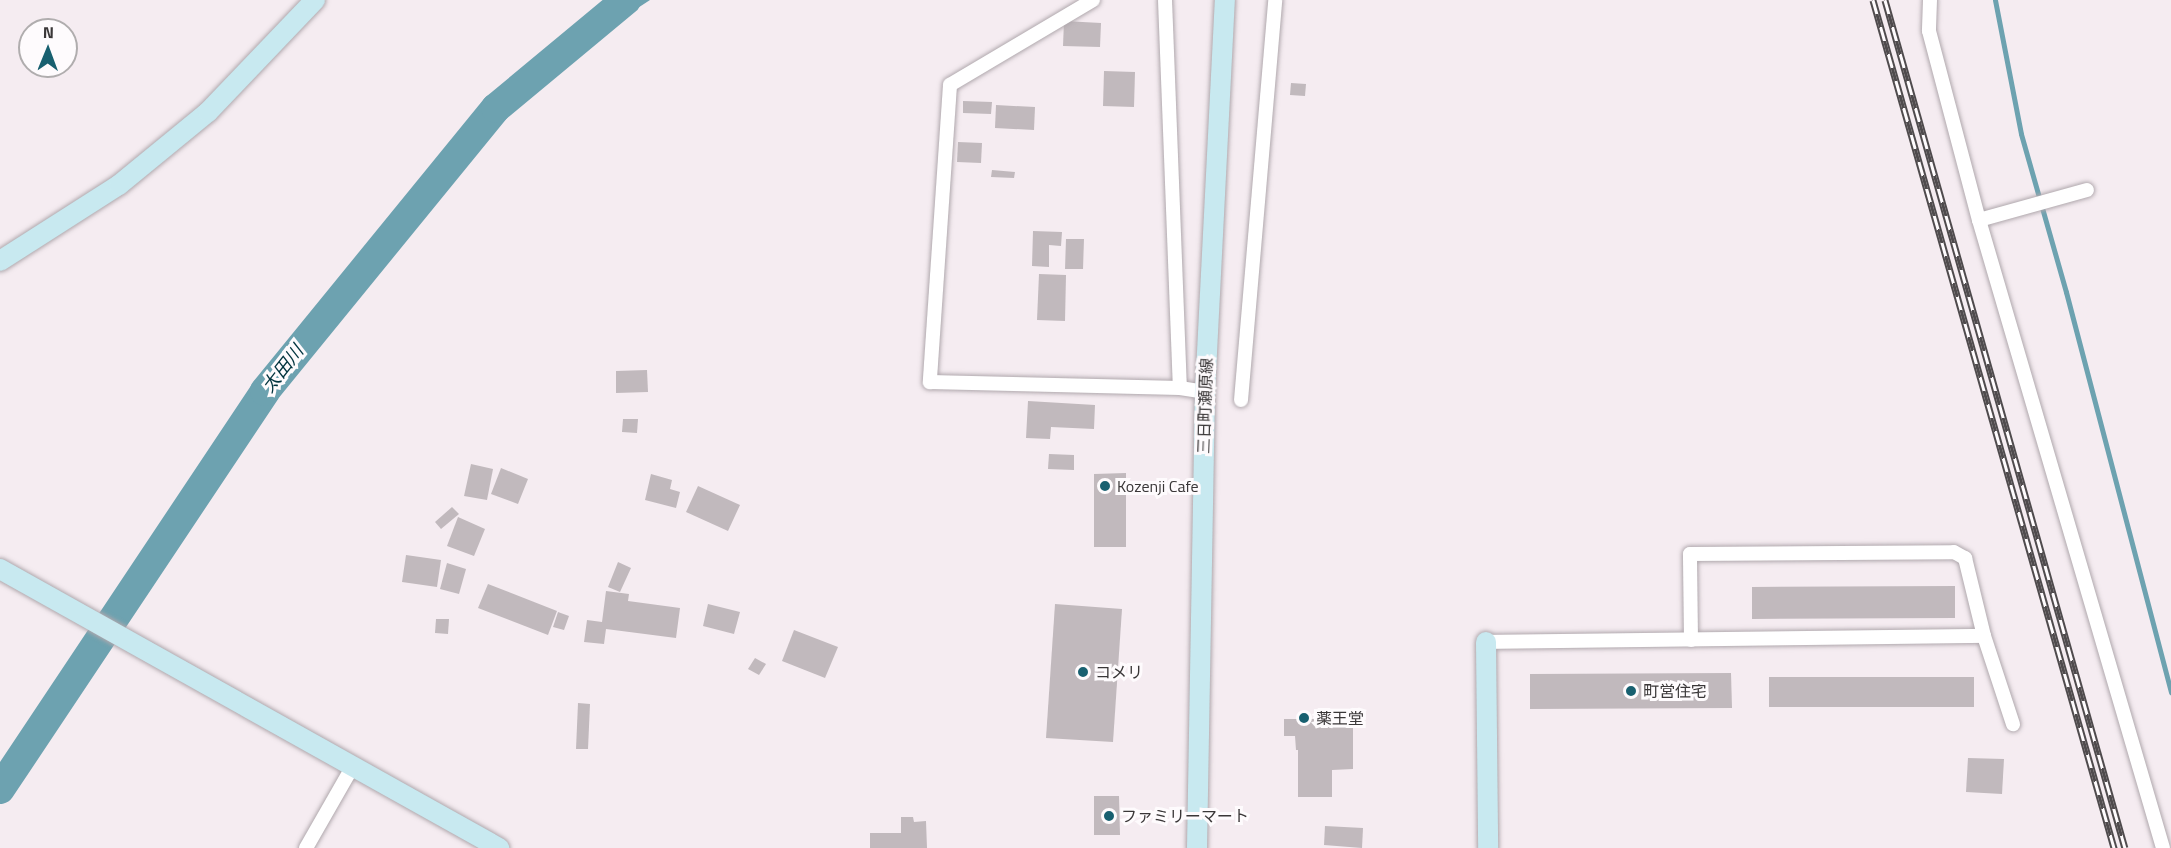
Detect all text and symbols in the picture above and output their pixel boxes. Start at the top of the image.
north arrow [18,18,78,78]
text: N [43,20,54,44]
water label: 太田川 [258,341,308,397]
street label: 三日町瀬原線 [1194,358,1216,454]
place label: Kozenji Cafe [1117,476,1199,496]
marker: Kozenji Cafe [1098,479,1112,493]
place label: コメリ [1095,662,1143,682]
marker: コメリ [1076,665,1090,679]
place label: 町営住宅 [1643,681,1707,701]
marker: 町営住宅 [1624,684,1638,698]
place label: 薬王堂 [1316,708,1364,728]
marker: 薬王堂 [1297,711,1311,725]
place label: ファミリーマート [1121,806,1249,826]
marker: ファミリーマート [1102,809,1116,823]

